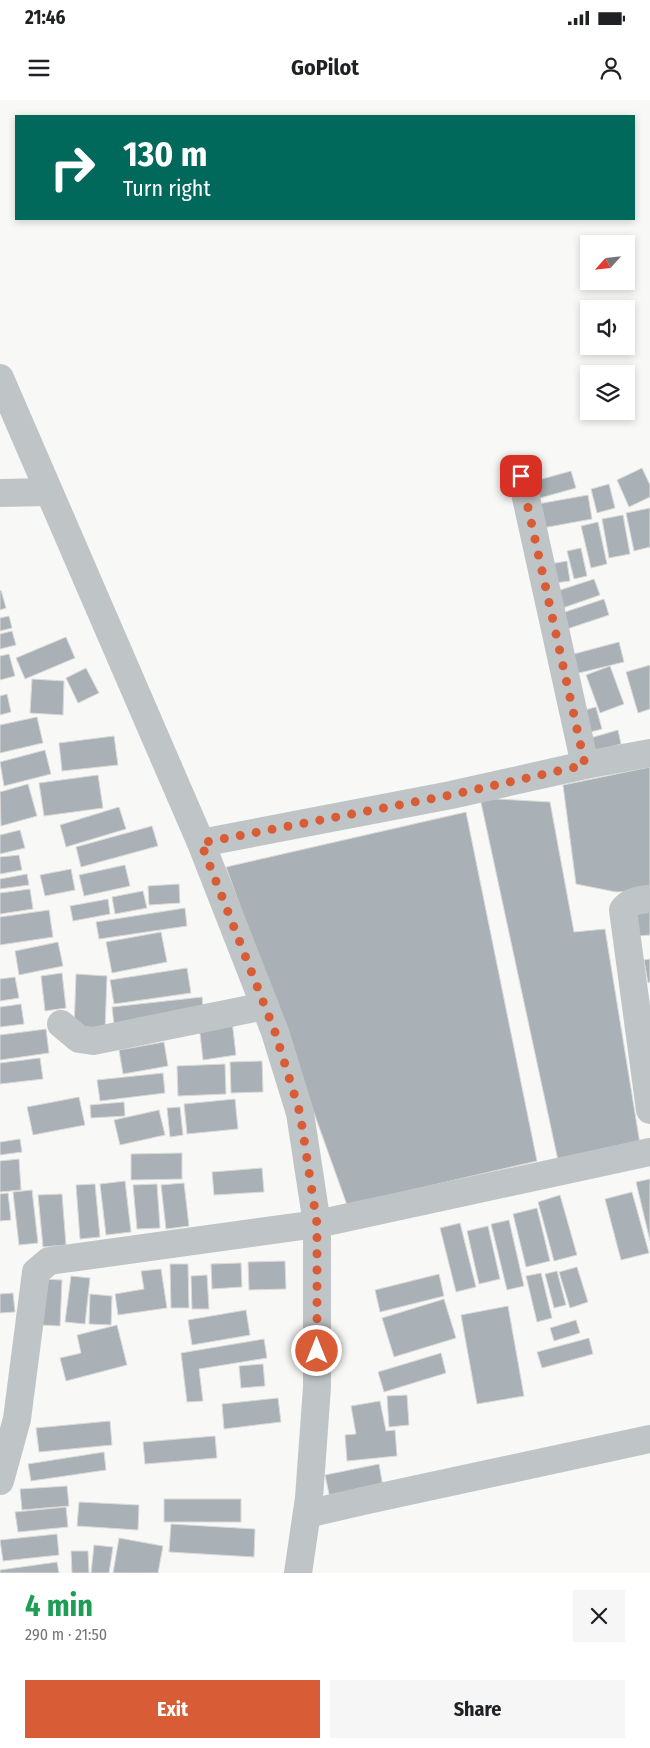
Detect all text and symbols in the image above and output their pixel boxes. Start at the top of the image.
text: 21:46 [25,6,65,29]
icon: menu [25,54,53,82]
text: GoPilot [291,54,359,81]
icon: person [597,54,625,82]
text: 130 m [123,133,207,175]
icon: right [40,135,105,200]
text: Turn right [123,175,211,202]
north arrow [580,235,635,290]
map controls [580,235,635,420]
button: sound [580,300,635,355]
button: layers [580,365,635,420]
pin [500,455,542,497]
icon: arrive [507,462,535,490]
position arrow [290,1324,342,1376]
text: 4 min [25,1588,93,1624]
button: close [573,1590,625,1642]
text: 290 m · 21:50 [25,1625,107,1644]
button: Exit [25,1680,320,1738]
button: Share [330,1680,625,1738]

